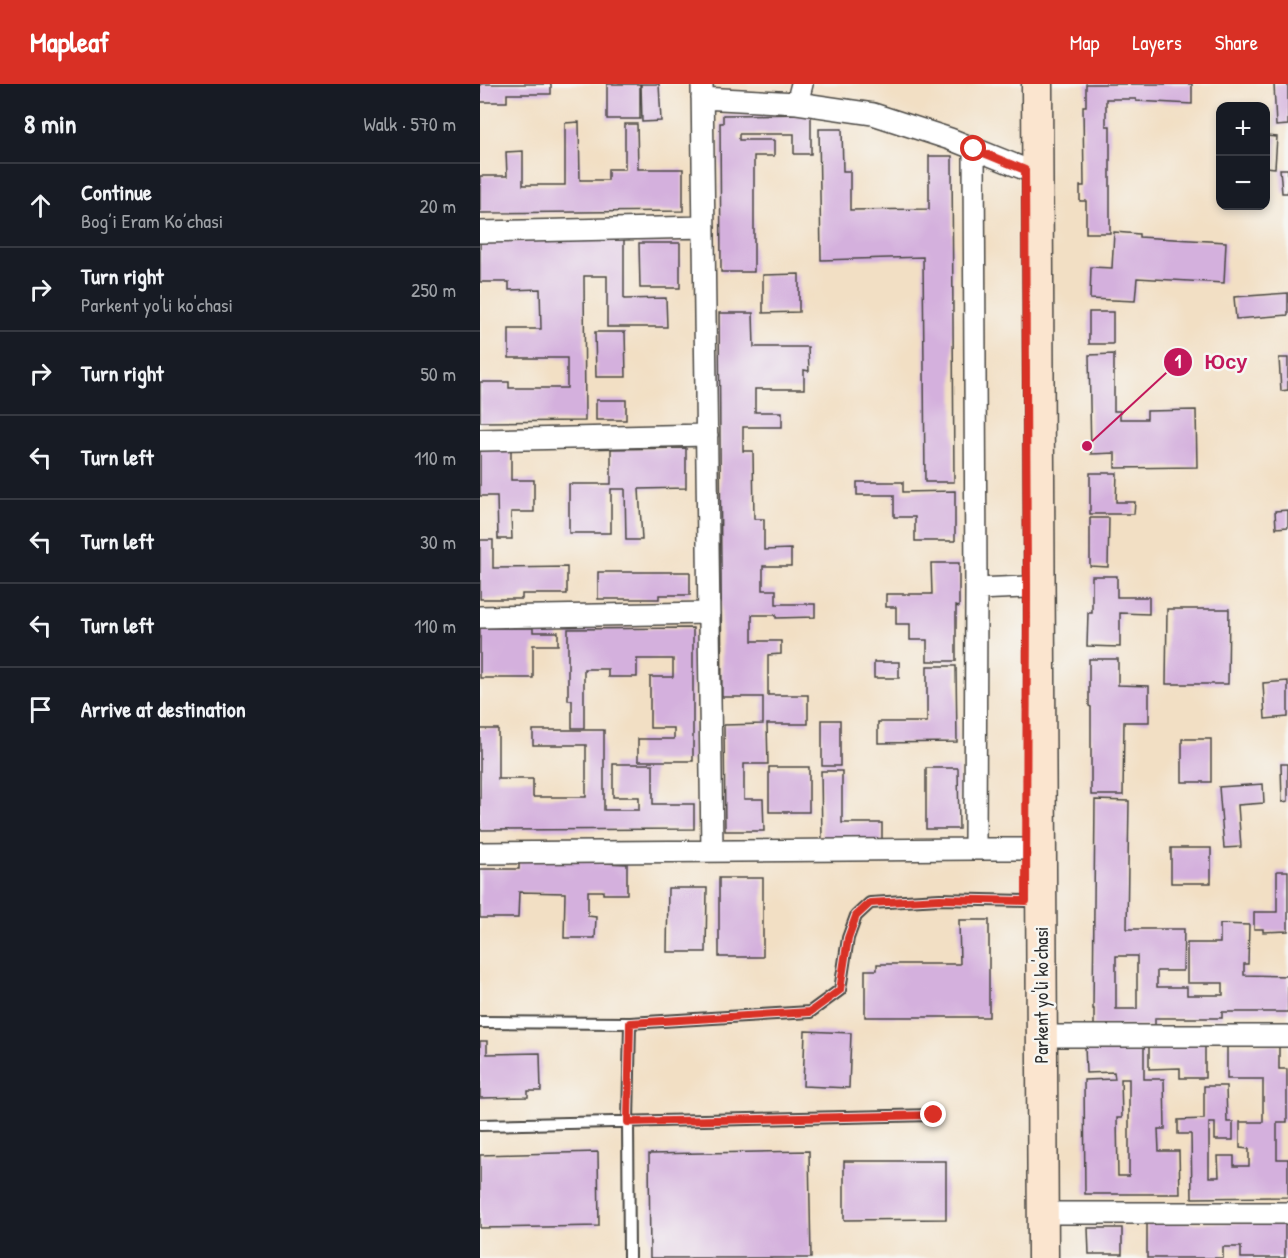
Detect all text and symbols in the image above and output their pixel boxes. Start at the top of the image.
text: Mapleaf [30,23,109,61]
text: Map [1070,28,1099,57]
text: Layers [1132,28,1182,57]
text: Share [1215,28,1258,57]
map controls [1216,102,1270,210]
button: + [1216,102,1270,156]
text: 8 min [24,106,77,141]
text: Walk · 570 m [364,110,456,137]
route start [960,135,986,161]
button: − [1216,156,1270,210]
text: Continue [81,177,152,207]
icon: ahead [24,189,57,222]
text: 20 m [419,192,456,219]
text: Bog’i Eram Ko’chasi [81,207,223,234]
text: Turn right [81,261,164,291]
icon: right [24,273,57,306]
text: 250 m [411,276,456,303]
text: Parkent yo'li ko'chasi [81,291,233,318]
callout: Юсу [1163,343,1259,381]
text: Юсу [1205,348,1248,375]
text: 1 [1175,349,1182,374]
icon: right [24,357,57,390]
text: Turn right [81,358,164,388]
text: 50 m [420,360,456,387]
icon: left [24,441,57,474]
text: Turn left [81,442,154,472]
text: 110 m [414,444,456,471]
icon: left [24,525,57,558]
text: Turn left [81,526,154,556]
text: 30 m [420,528,456,555]
icon: left [24,609,57,642]
text: Turn left [81,610,154,640]
text: 110 m [414,612,456,639]
icon: arrive [24,693,57,726]
text: Arrive at destination [81,694,246,724]
street label: Parkent yo'li ko'chasi [1029,927,1054,1063]
route end [920,1101,946,1127]

